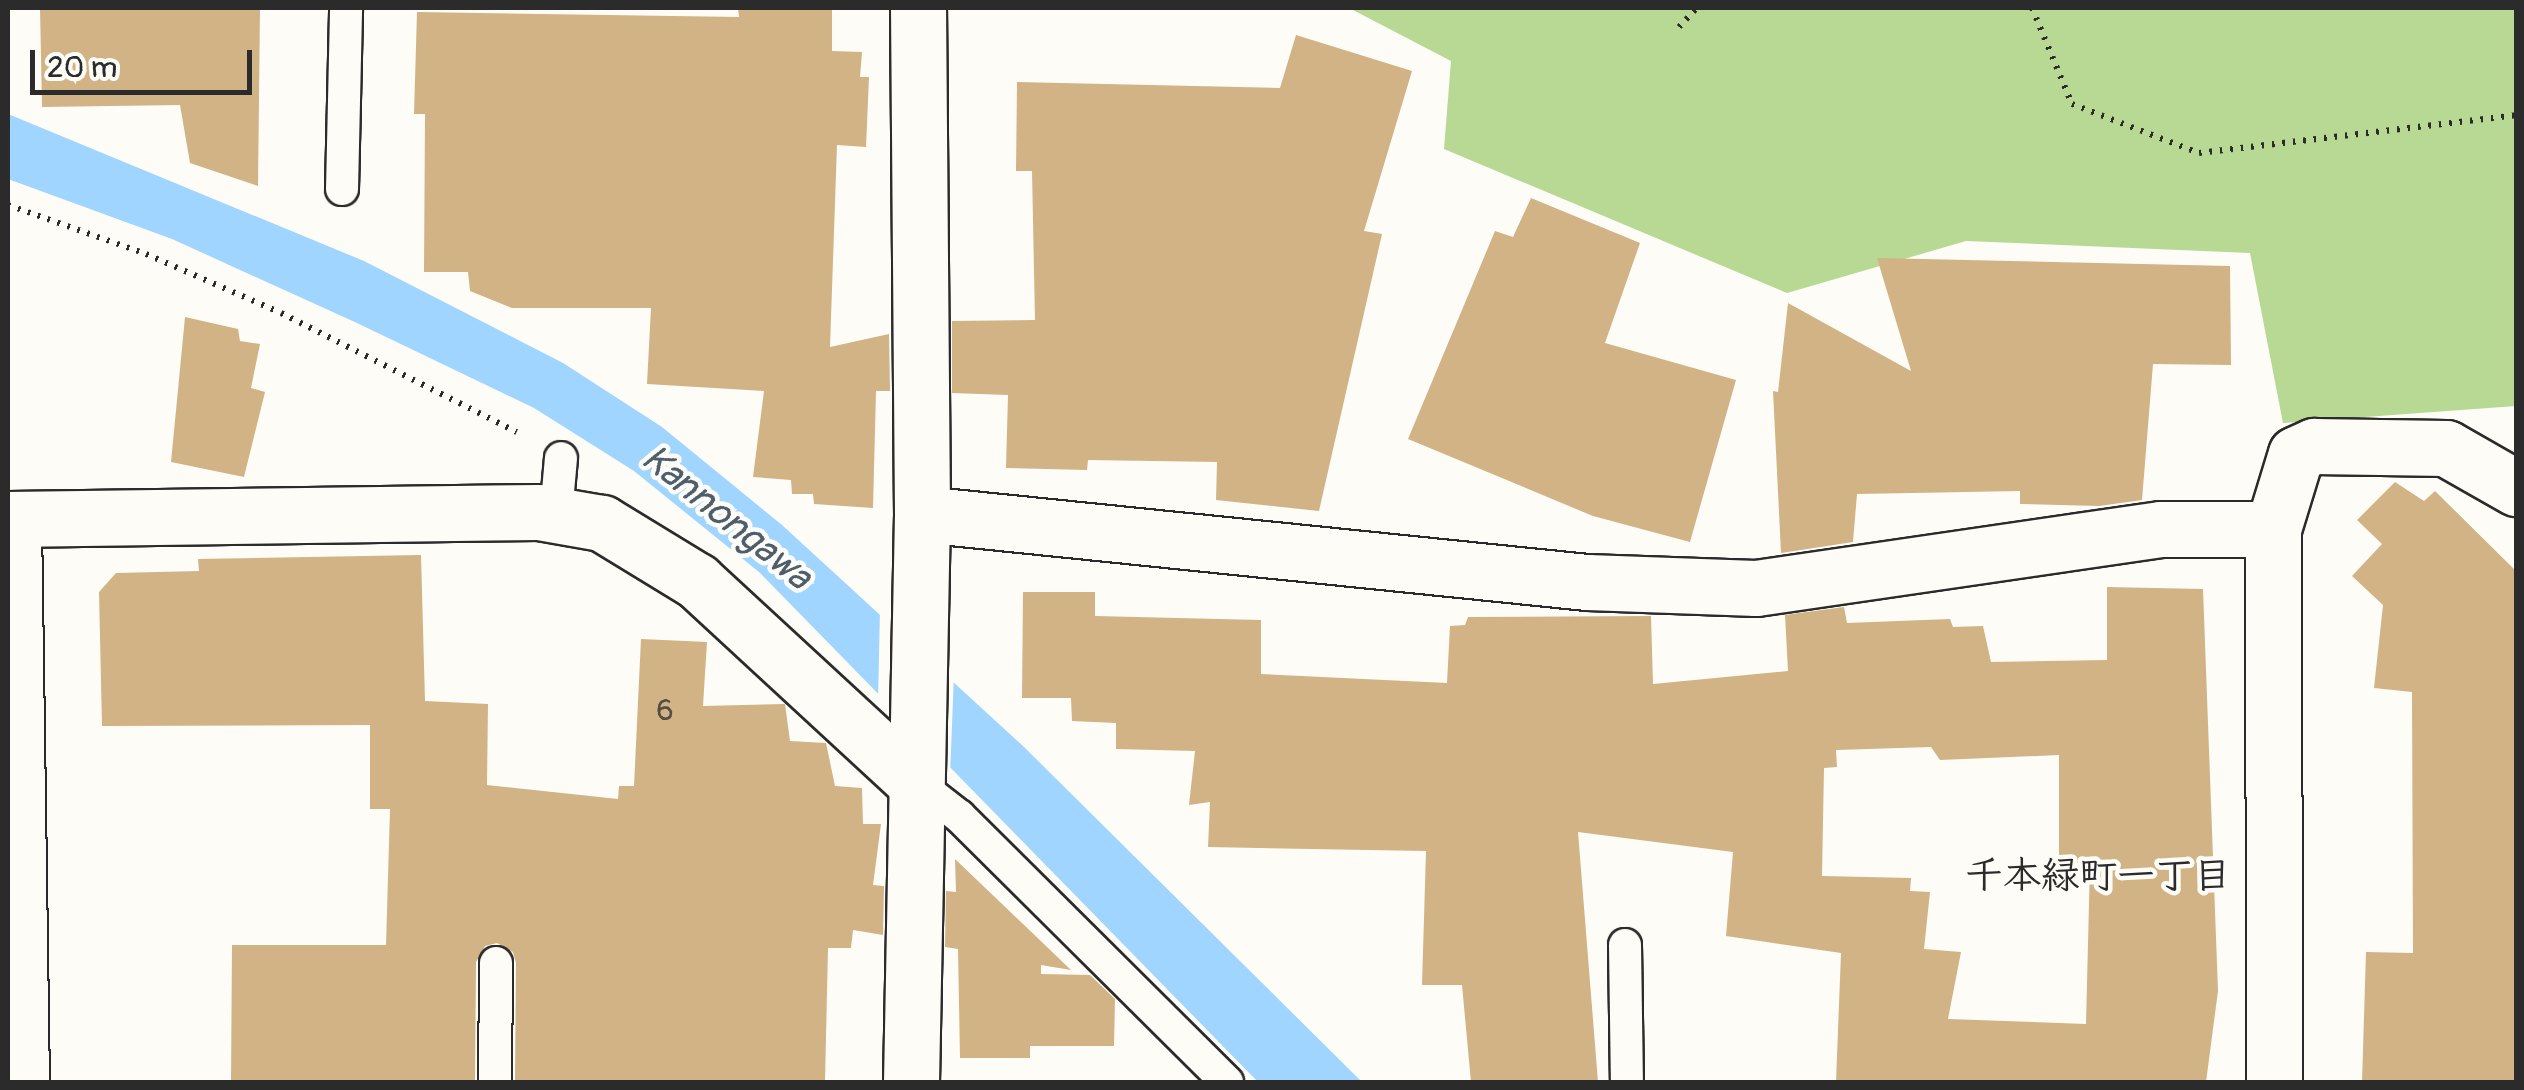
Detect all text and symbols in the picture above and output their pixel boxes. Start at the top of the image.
scale bar [35,30,258,92]
text: 20 m [47,49,117,86]
water label: Kannongawa [632,436,820,600]
house number: 6 [656,693,674,729]
district label: 千本緑町一丁目 [1965,854,2231,900]

